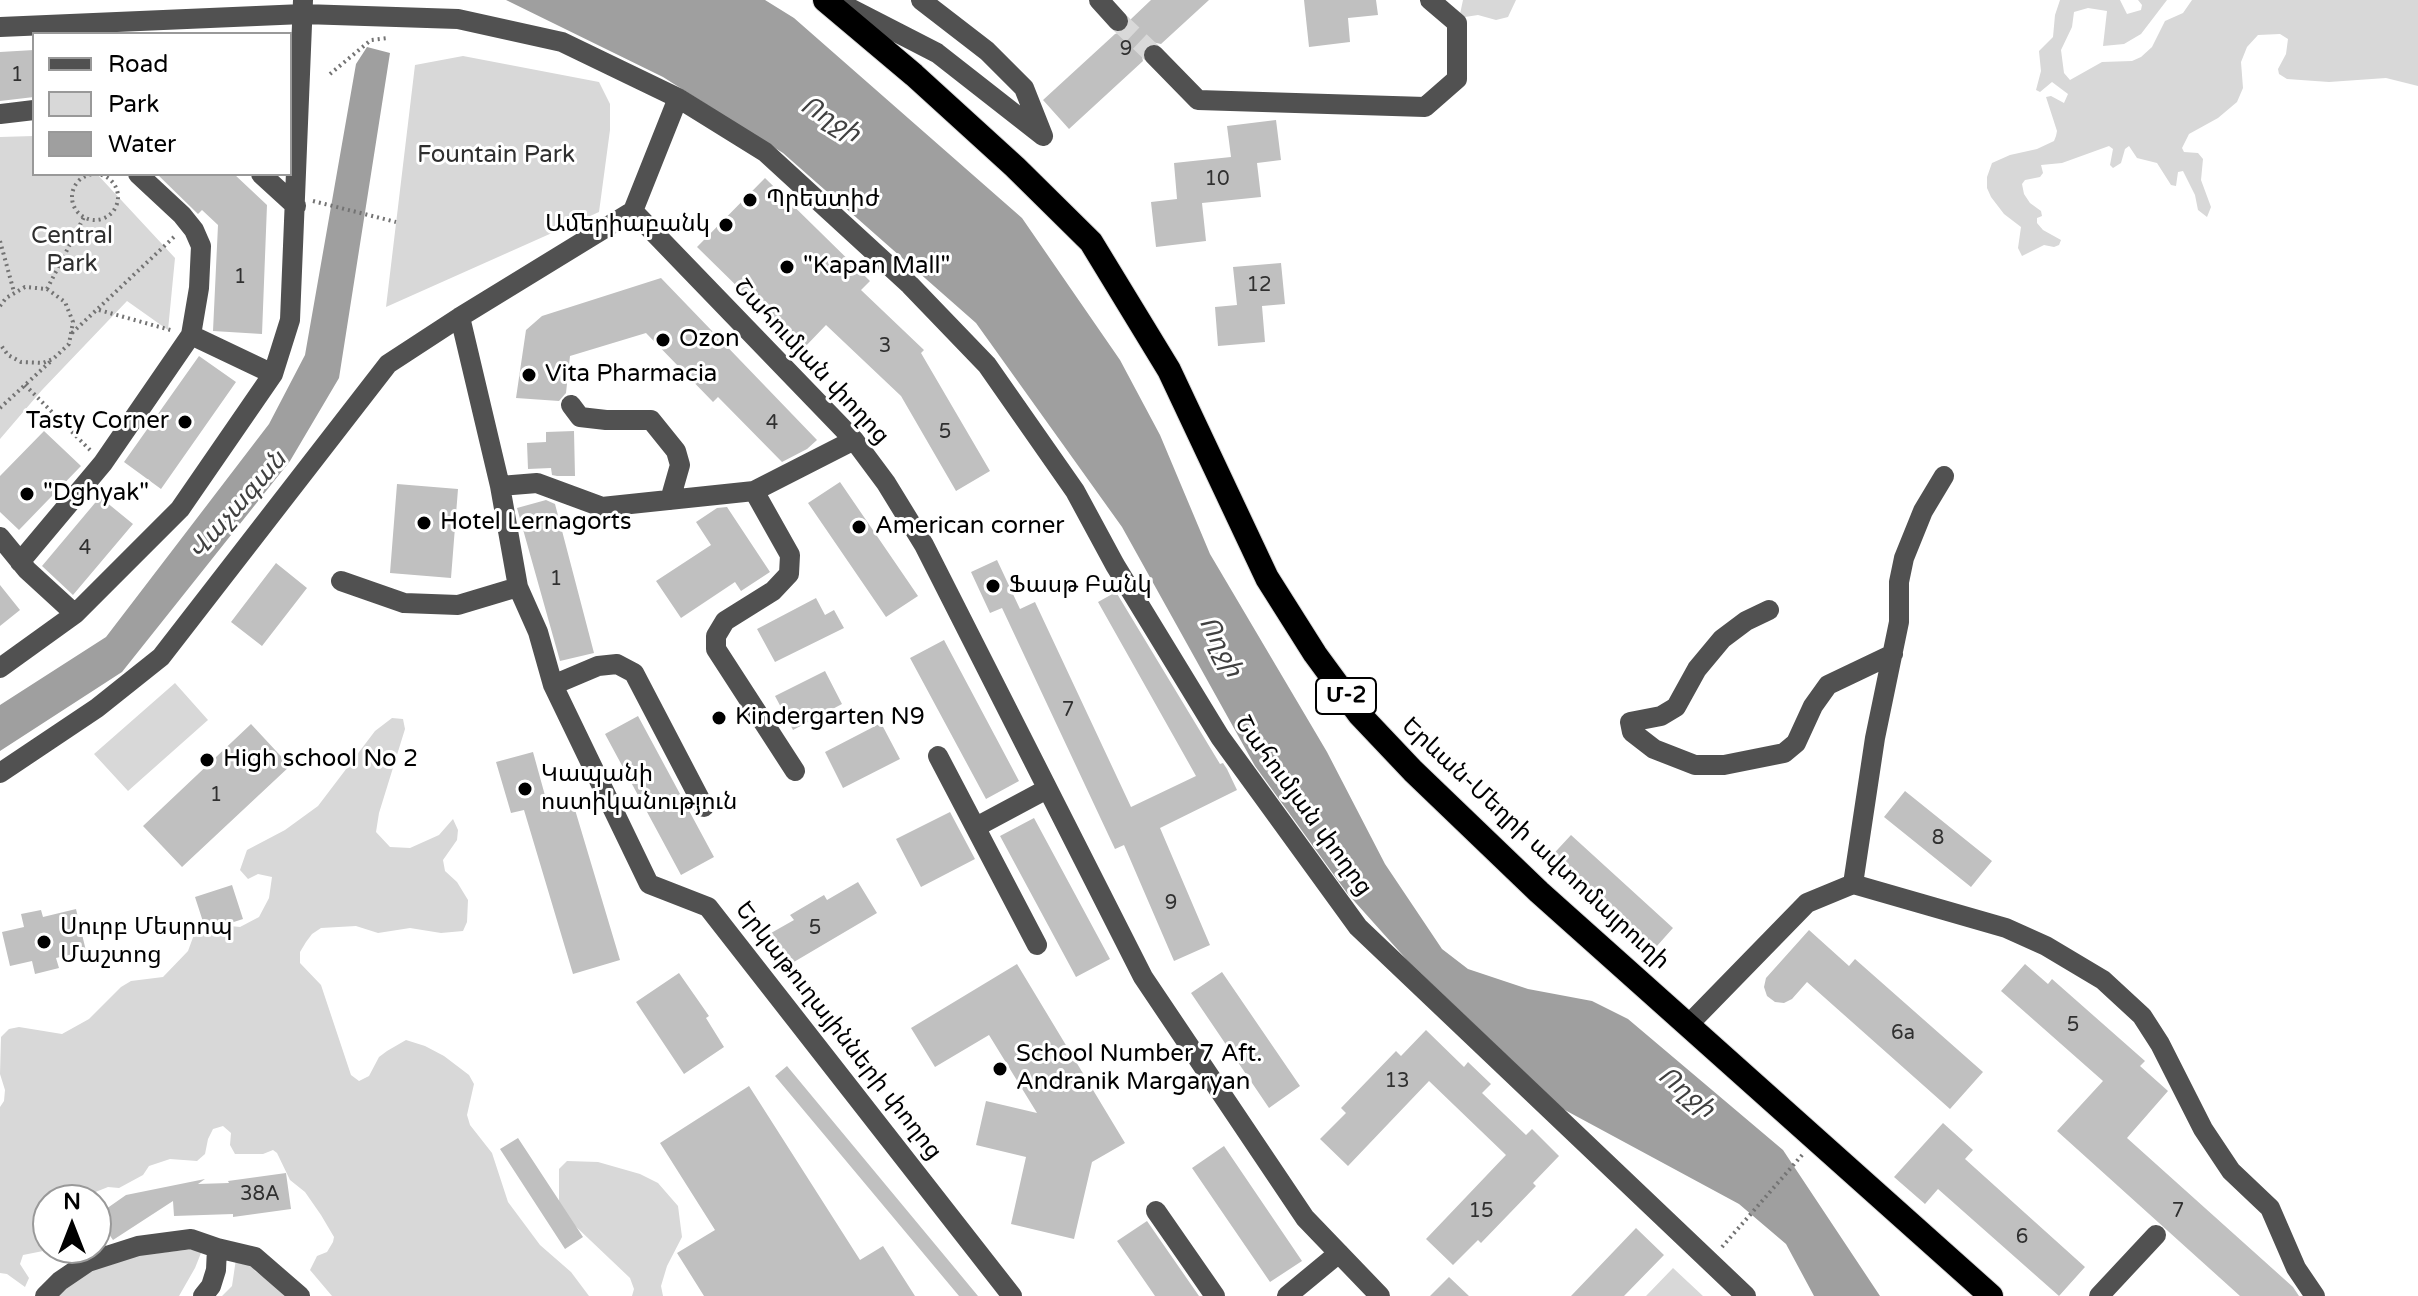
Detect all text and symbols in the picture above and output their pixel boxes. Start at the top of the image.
legend [32,32,292,176]
house number: 9 [1120,38,1132,62]
text: Road [108,50,168,79]
house number: 1 [11,64,23,88]
text: Park [108,90,159,119]
water label: Ողջի [794,90,866,150]
text: Water [108,130,176,159]
park label: Fountain Park [417,142,575,170]
house number: 10 [1204,168,1230,192]
place label: Պրեստիժ [766,186,879,214]
marker: Պրեստիժ [741,191,759,209]
place label: Ամերիաբանկ [545,211,710,239]
marker: Ամերիաբանկ [717,216,735,234]
park label: Central Park [31,223,113,279]
place label: "Kapan Mall" [803,253,950,281]
marker: "Kapan Mall" [778,258,796,276]
house number: 1 [234,266,246,290]
street label: Շահումյան փողոց [727,273,895,451]
house number: 12 [1246,274,1272,298]
place label: Ozon [679,326,740,354]
marker: Ozon [654,331,672,349]
house number: 3 [879,335,891,359]
place label: Vita Pharmacia [545,361,717,389]
marker: Vita Pharmacia [520,366,538,384]
place label: Tasty Corner [26,408,169,436]
house number: 4 [766,412,778,436]
marker: Tasty Corner [176,413,194,431]
house number: 5 [939,421,951,445]
water label: Վաչագան [182,445,294,567]
place label: "Dghyak" [43,480,149,508]
marker: "Dghyak" [18,485,36,503]
place label: Hotel Lernagorts [440,509,631,537]
place label: American corner [875,513,1065,541]
marker: Hotel Lernagorts [415,514,433,532]
marker: American corner [850,518,868,536]
house number: 4 [79,537,91,561]
house number: 1 [550,568,562,592]
place label: Ֆասթ Բանկ [1009,572,1152,600]
marker: Ֆասթ Բանկ [984,577,1002,595]
water label: Ողջի [1192,611,1248,683]
road number: Մ-2 [1316,678,1376,714]
house number: 7 [1062,699,1074,723]
place label: Kindergarten N9 [735,704,925,732]
marker: Kindergarten N9 [710,709,728,727]
street label: Շահումյան փողոց [1228,710,1378,902]
street label: Երևան-Մեղրի ավտոմայրուղի [1395,712,1675,976]
place label: High school No 2 [223,746,418,774]
marker: High school No 2 [198,751,216,769]
place label: Կապանի ոստիկանություն [541,761,737,817]
marker: Կապանի ոստիկանություն [516,780,534,798]
house number: 1 [210,784,222,808]
house number: 8 [1932,827,1944,851]
house number: 9 [1165,892,1177,916]
street label: Երկաթուղայինների փողոց [728,896,948,1166]
place label: Սուրբ Մեսրոպ Մաշտոց [60,914,233,970]
house number: 5 [809,917,821,941]
marker: Սուրբ Մեսրոպ Մաշտոց [35,933,53,951]
house number: 5 [2067,1014,2079,1038]
house number: 6a [1891,1022,1915,1046]
place label: School Number 7 Aft. Andranik Margaryan [1016,1041,1262,1097]
marker: School Number 7 Aft. Andranik Margaryan [991,1060,1009,1078]
water label: Ողջի [1651,1061,1721,1125]
house number: 13 [1384,1070,1410,1094]
house number: 38A [240,1183,280,1207]
north arrow [32,1184,112,1264]
text: N [63,1189,81,1215]
house number: 15 [1468,1200,1494,1224]
house number: 7 [2172,1200,2184,1224]
house number: 6 [2016,1226,2028,1250]

